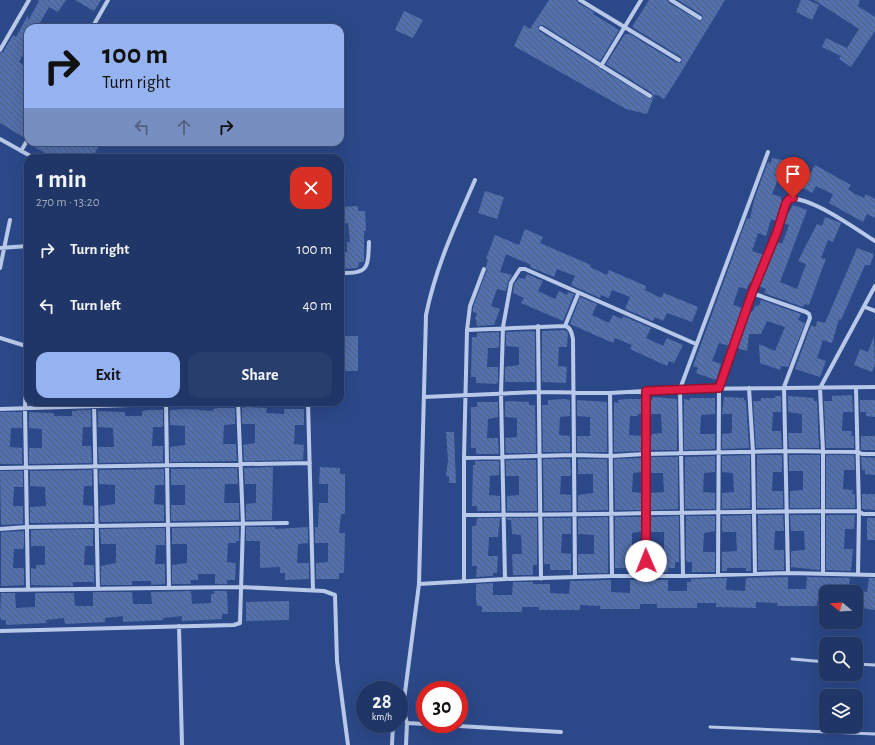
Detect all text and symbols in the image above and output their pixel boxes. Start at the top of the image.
icon: right [36,40,88,92]
text: 100 m [102,41,168,69]
text: Turn right [102,74,171,92]
icon: left [131,116,153,138]
icon: ahead [173,116,195,138]
icon: right [215,116,237,138]
pin [776,157,810,198]
icon: arrive [782,163,804,185]
button: close [290,167,332,209]
text: 1 min [36,168,87,192]
text: 270 m · 13:20 [36,196,100,209]
icon: right [36,239,58,261]
text: Turn right [70,242,129,257]
text: 100 m [297,242,332,257]
icon: left [36,295,58,317]
text: Turn left [70,298,121,313]
text: 40 m [302,298,332,313]
button: Exit [36,352,180,398]
button: Share [188,352,332,398]
position arrow [625,540,667,582]
north arrow [819,585,863,629]
map controls [819,585,863,733]
button: search [819,637,863,681]
speed limit sign: 30 [416,681,468,733]
button: layers [819,689,863,733]
text: 28 [372,692,392,712]
text: km/h [372,712,392,722]

